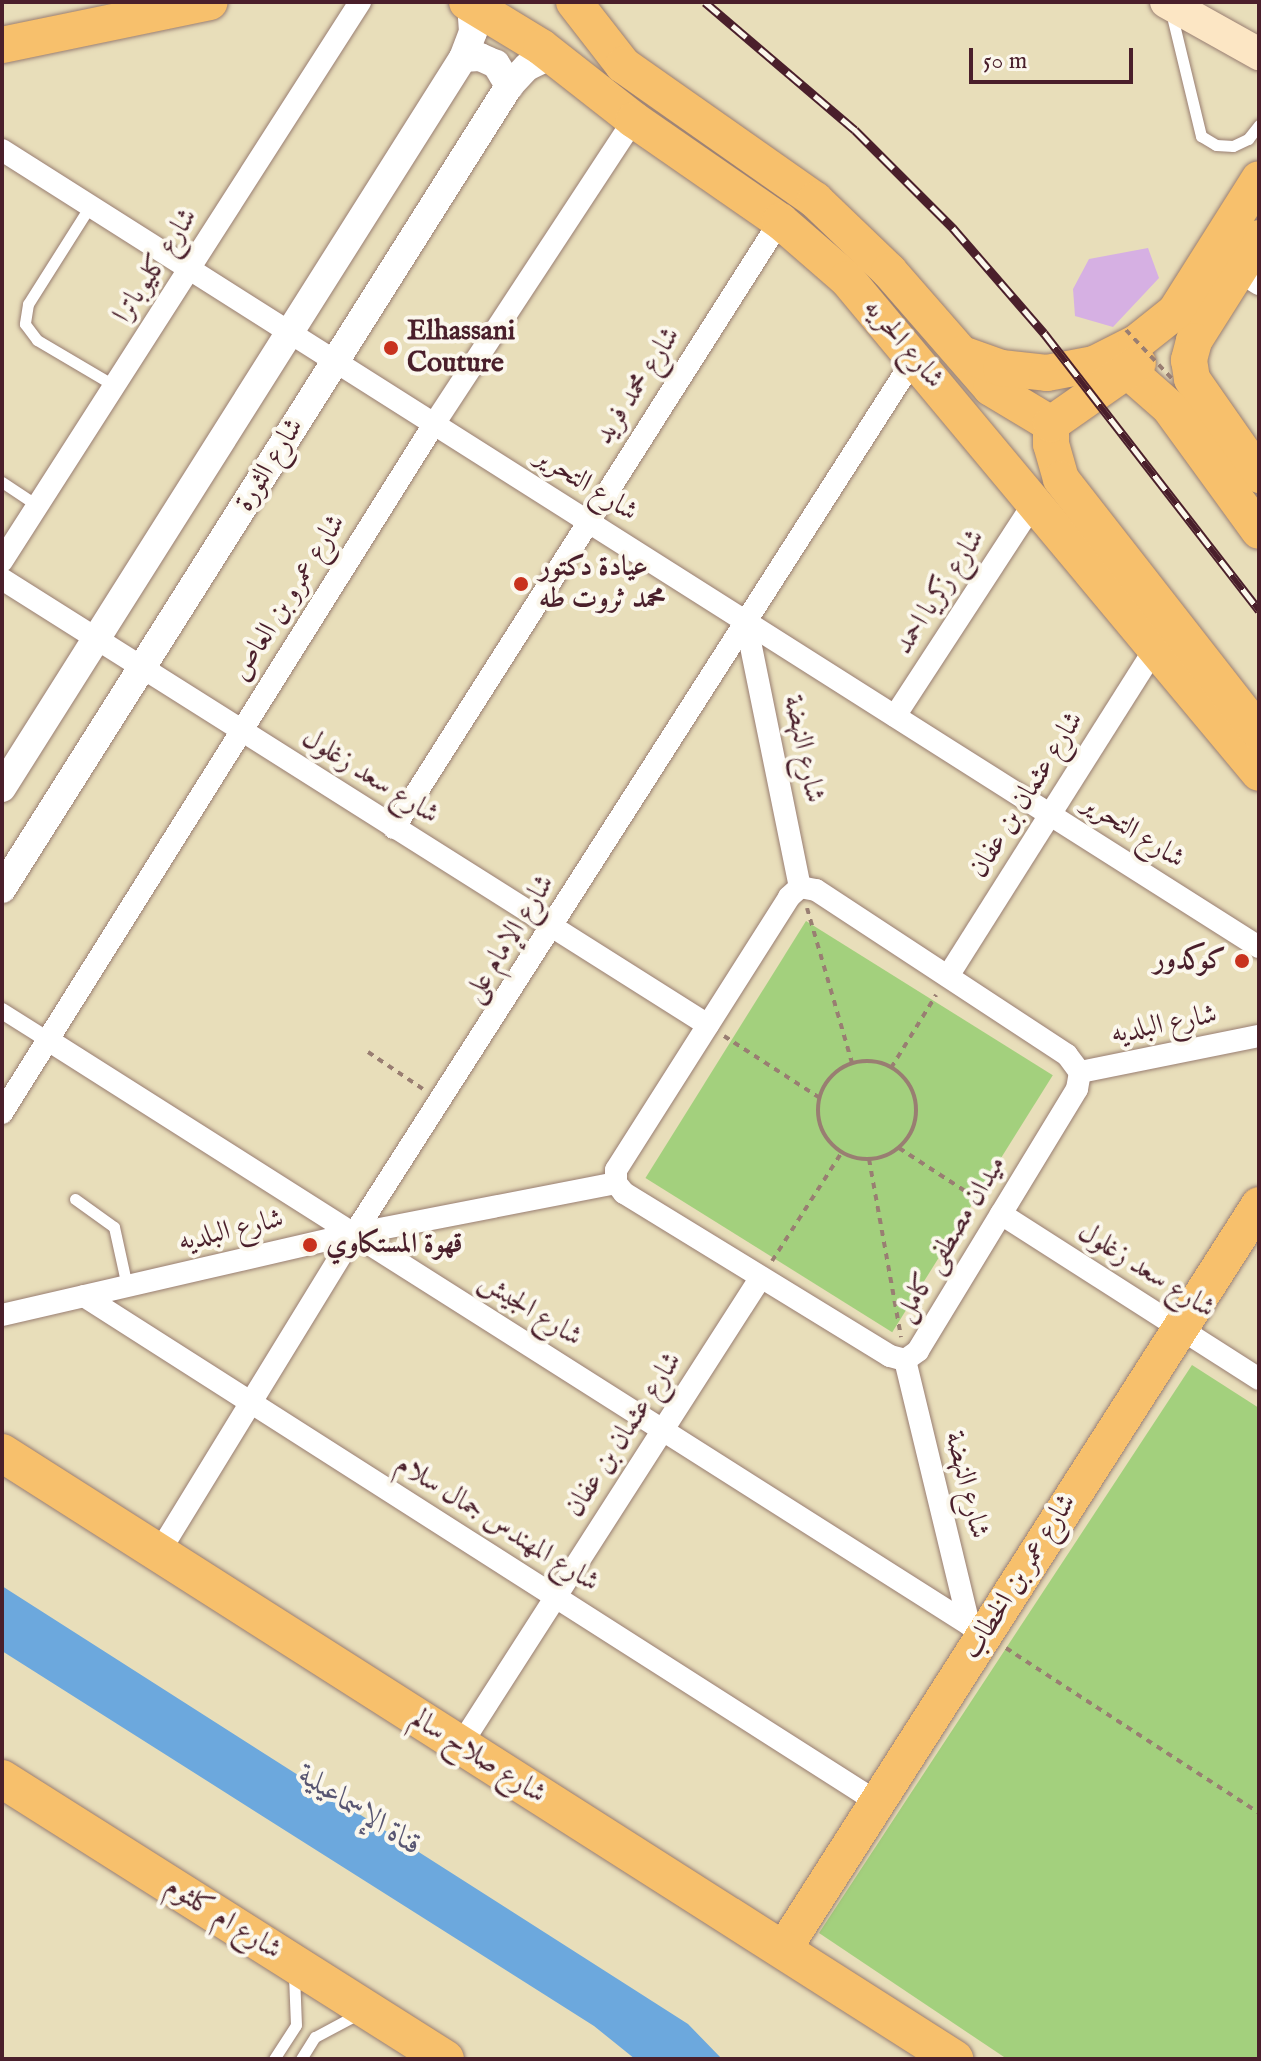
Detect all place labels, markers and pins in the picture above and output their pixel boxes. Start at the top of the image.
place label: Elhassani Couture [407,315,515,381]
marker: Elhassani Couture [382,339,400,357]
place label: عيادة دكتور محمد ثروت طه [539,551,666,617]
marker: عيادة دكتور محمد ثروت طه [510,573,532,595]
place label: كوكدور [1154,944,1226,978]
marker: كوكدور [1233,952,1251,970]
place label: قهوة المستكاوي [326,1228,463,1262]
marker: قهوة المستكاوي [301,1236,319,1254]

